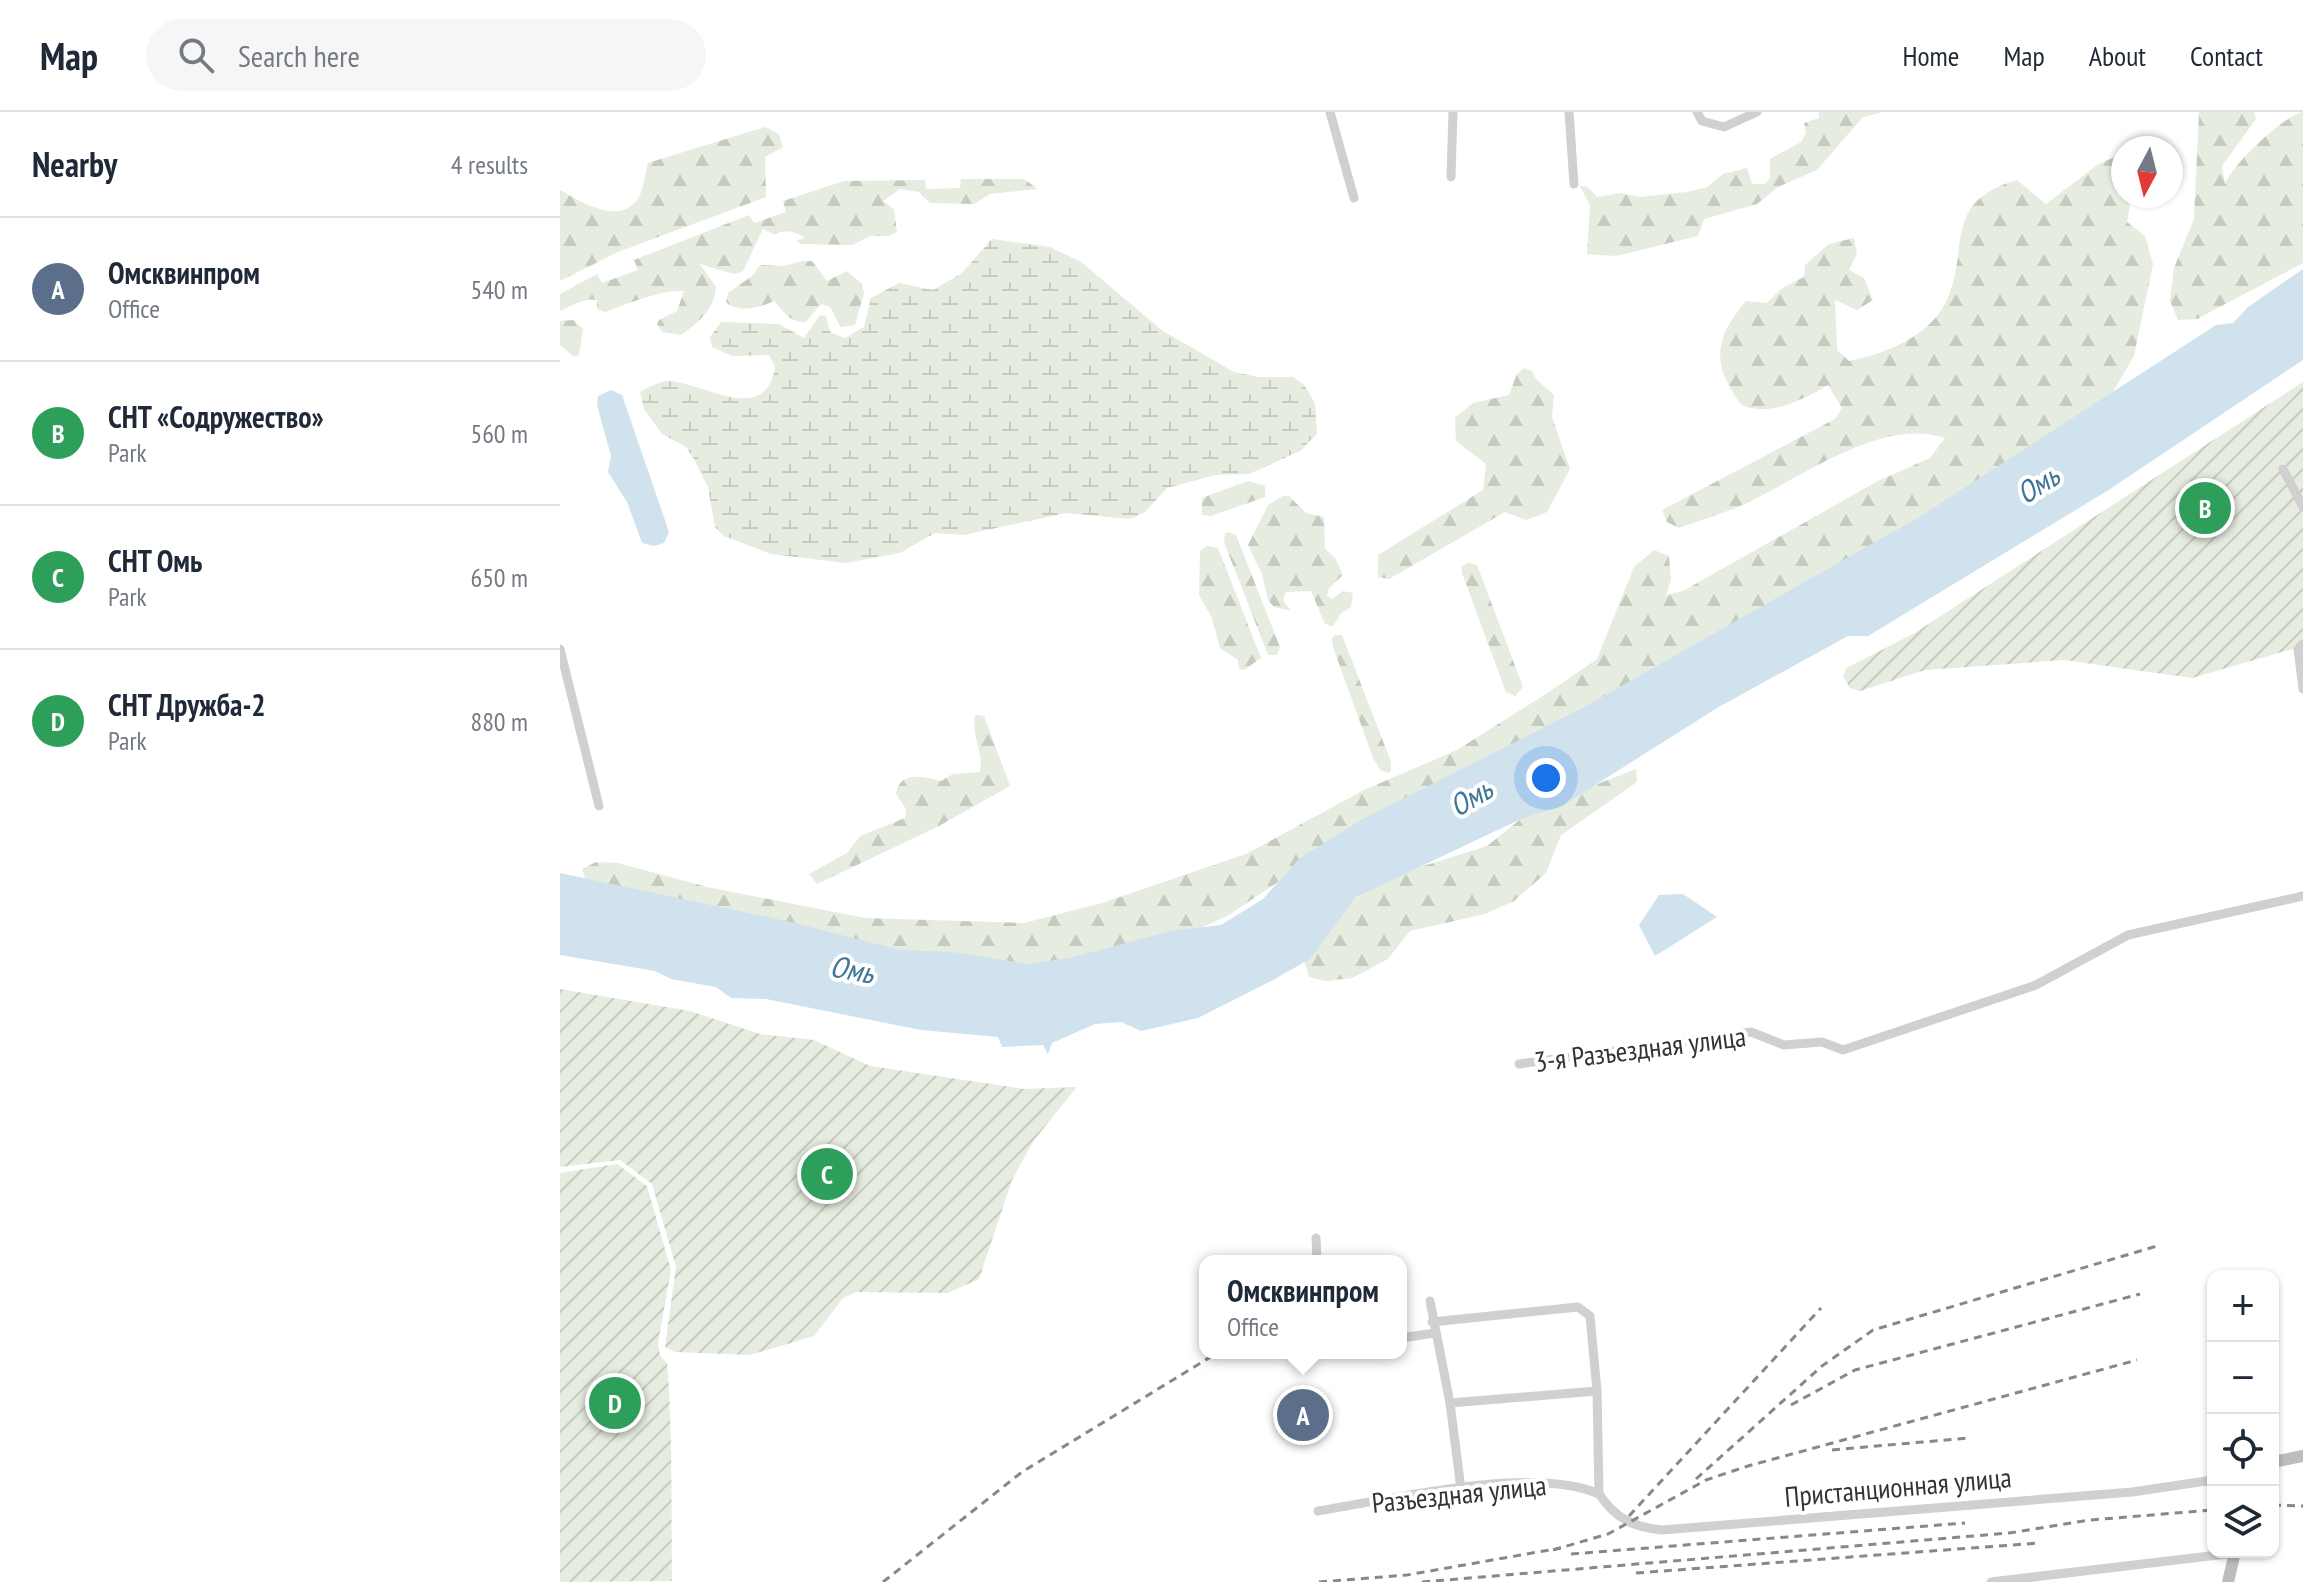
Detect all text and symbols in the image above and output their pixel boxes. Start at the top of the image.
search box [146,19,706,91]
text: Map [40,31,98,80]
icon: search [174,33,218,77]
text: Search here [238,36,360,75]
text: Home [1903,37,1959,74]
text: Map [2003,37,2045,74]
text: About [2089,37,2146,74]
text: Contact [2190,37,2263,74]
north arrow [2111,136,2183,208]
text: Nearby [32,142,117,186]
text: 4 results [451,148,528,181]
text: Омсквинпром [108,253,260,292]
text: A [51,273,65,306]
text: 540 m [470,273,528,306]
text: Office [108,292,160,325]
text: СНТ «Содружество» [108,397,324,436]
text: B [52,417,64,450]
text: 560 m [470,417,528,450]
text: Park [108,436,147,469]
water label: Омь [2008,455,2067,512]
pin: B [2179,478,2231,538]
text: СНТ Омь [108,541,202,580]
text: C [52,561,64,594]
text: 650 m [470,561,528,594]
text: Park [108,580,147,613]
text: СНТ Дружба-2 [108,685,266,724]
text: D [51,705,65,738]
text: 880 m [470,705,528,738]
text: Park [108,724,147,757]
your location [1526,758,1566,798]
water label: Омь [1442,768,1500,824]
water label: Омь [827,946,879,992]
street label: 3-я Разъездная улица [1532,1017,1748,1080]
pin: C [801,1144,853,1204]
popup [1199,1255,1407,1359]
map controls [2207,1270,2279,1558]
button: + [2207,1270,2279,1342]
text: Омсквинпром [1227,1271,1379,1310]
text: Office [1227,1310,1279,1343]
button: − [2207,1342,2279,1414]
pin: D [589,1373,641,1433]
pin: A [1277,1385,1329,1445]
button: locate [2207,1414,2279,1486]
street label: Пристанционная улица [1783,1458,2013,1515]
street label: Разъездная улица [1370,1466,1548,1521]
button: layers [2207,1486,2279,1558]

